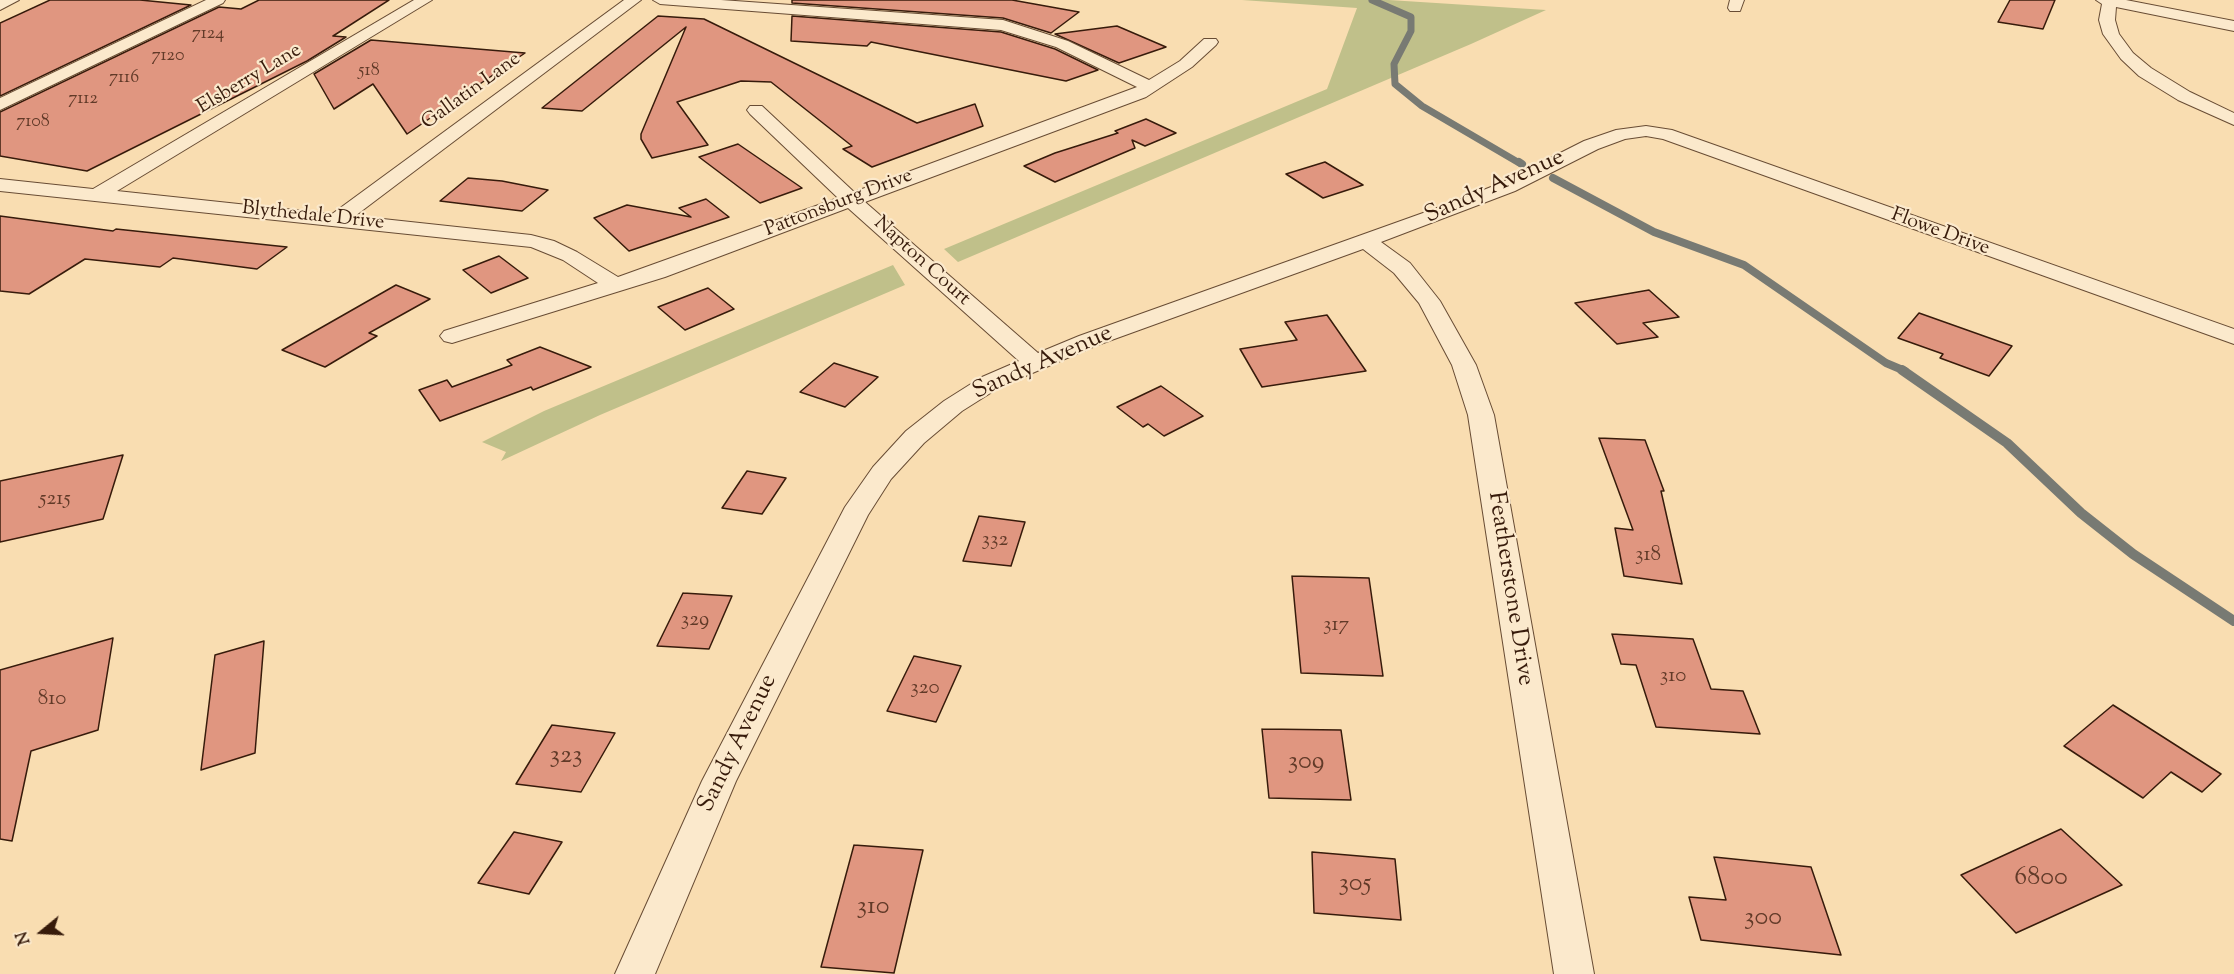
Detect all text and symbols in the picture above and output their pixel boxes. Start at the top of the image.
house number: 7124 [192,24,224,46]
street label: Elsberry Lane [194,40,306,120]
house number: 7120 [151,46,185,68]
street label: Gallatin Lane [418,48,526,136]
house number: 518 [358,61,380,83]
house number: 7116 [109,68,139,90]
house number: 7112 [68,89,98,111]
house number: 7108 [16,112,50,134]
street label: Sandy Avenue [1421,144,1569,232]
street label: Pattonsburg Drive [762,165,916,243]
street label: Blythedale Drive [241,198,385,236]
street label: Flowe Drive [1888,204,1992,262]
street label: Napton Court [868,212,974,312]
street label: Sandy Avenue [969,320,1117,408]
house number: 5215 [39,487,71,513]
street label: Featherstone Drive [1479,490,1539,688]
house number: 332 [982,528,1008,554]
house number: 318 [1635,543,1661,569]
house number: 329 [681,608,709,634]
house number: 317 [1323,613,1349,639]
house number: 310 [1660,664,1686,690]
street label: Sandy Avenue [693,670,785,818]
house number: 320 [910,676,940,702]
house number: 810 [38,687,66,713]
house number: 323 [549,742,583,774]
house number: 309 [1288,748,1324,780]
house number: 6800 [2014,864,2068,896]
house number: 305 [1339,870,1371,902]
house number: 310 [857,893,889,925]
north arrow [12,902,72,962]
house number: 300 [1744,904,1782,936]
text: N [11,928,37,947]

